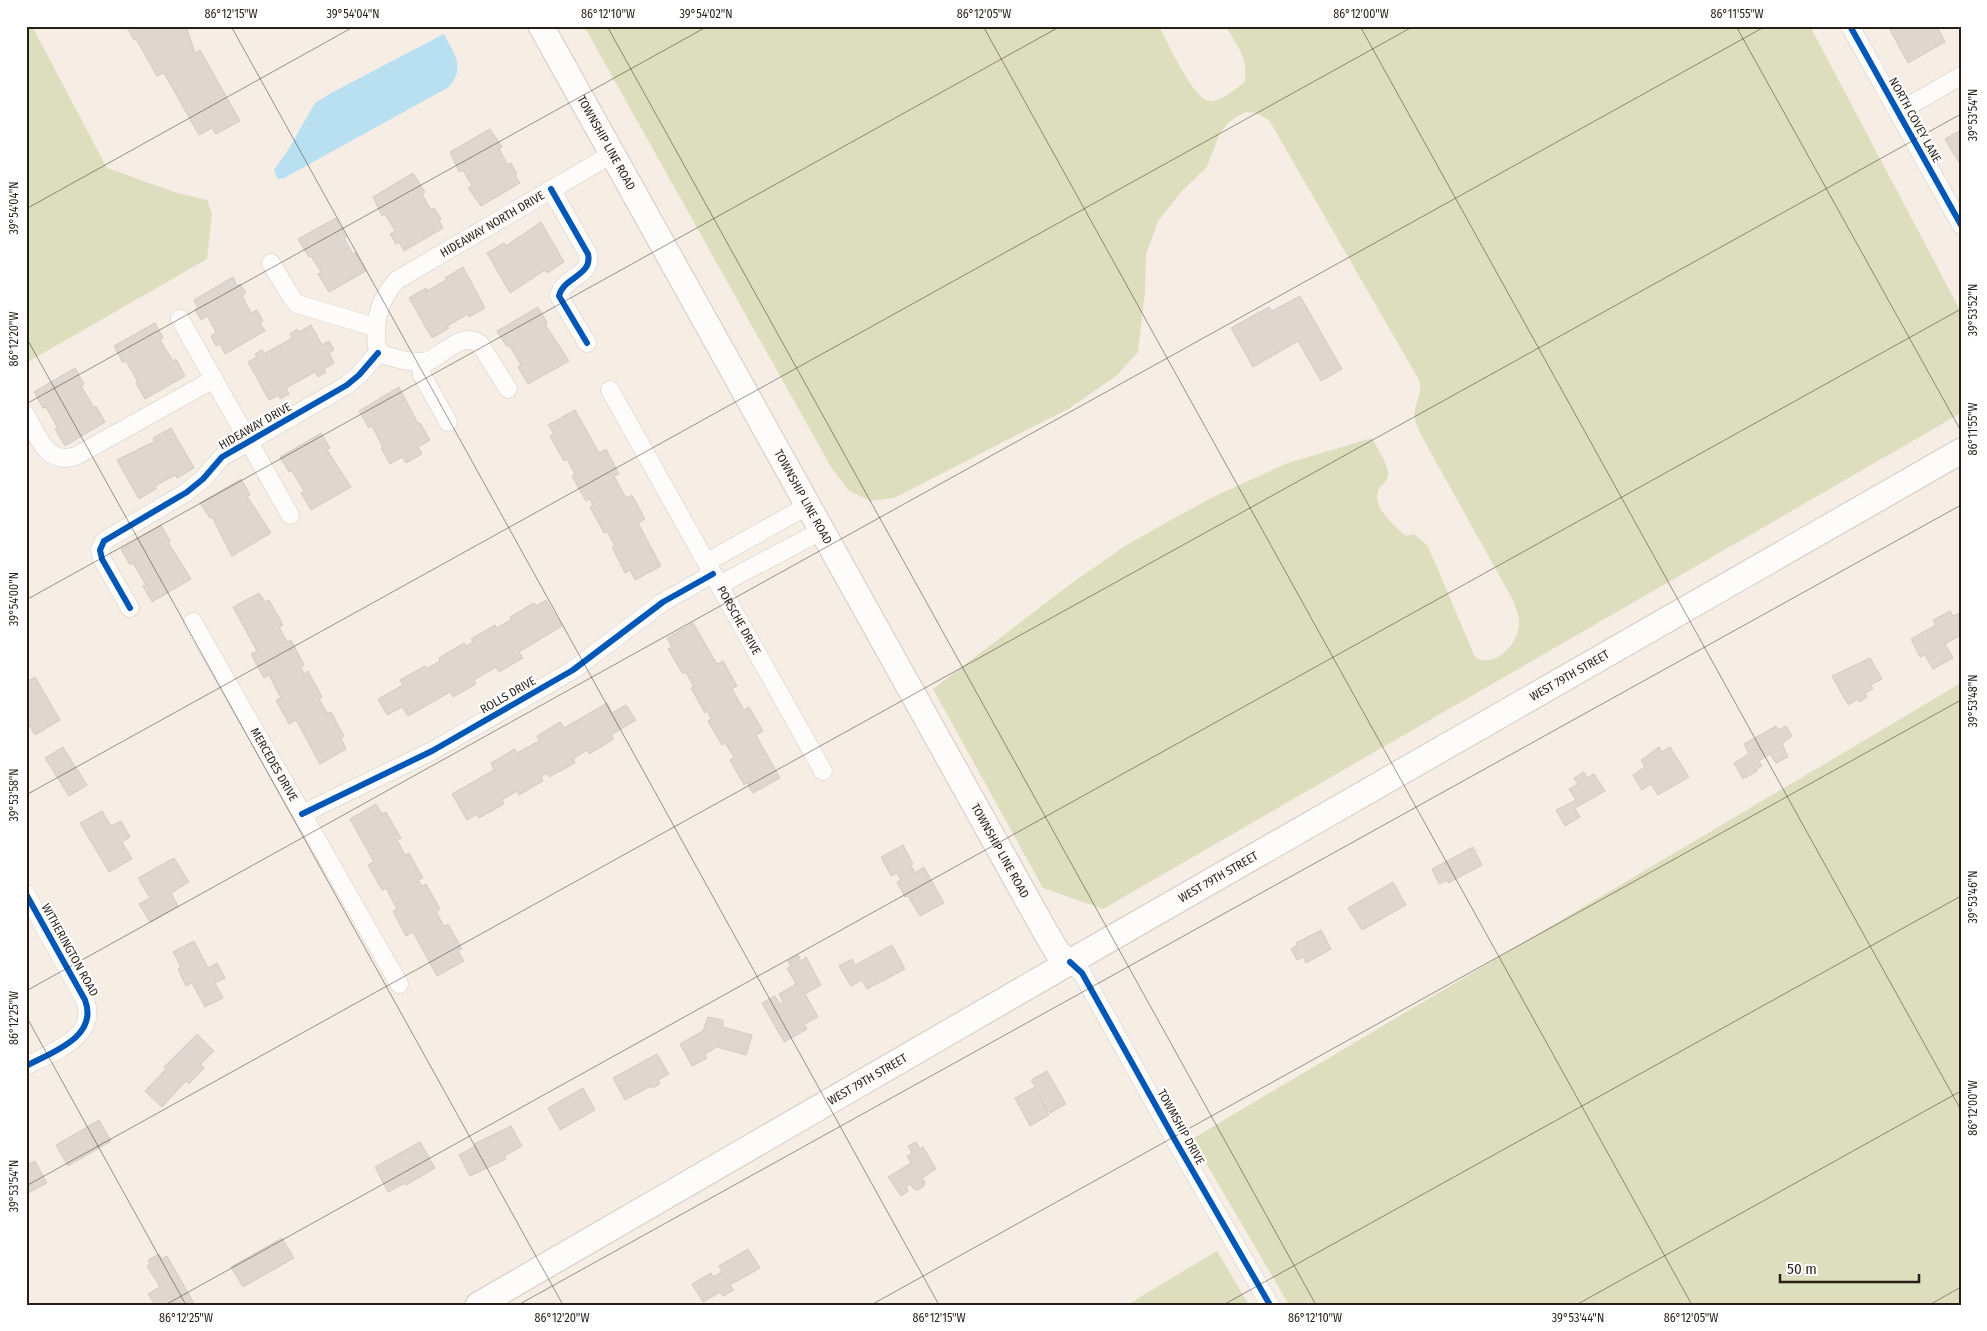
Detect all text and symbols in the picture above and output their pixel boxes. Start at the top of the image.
text: 86°12'15"W [204,7,258,21]
text: 39°54'04"N [326,7,380,21]
text: 86°12'10"W [581,7,635,21]
text: 39°54'02"N [680,7,733,21]
text: 86°12'05"W [957,7,1011,21]
text: 86°12'00"W [1333,7,1389,21]
text: 86°11'55"W [1710,7,1764,21]
street label: NORTH COVEY LANE [1886,75,1944,165]
text: 39°53'54"N [1966,89,1980,141]
street label: TOWNSHIP LINE ROAD [574,93,638,193]
text: 39°54'04"N [7,181,21,235]
street label: HIDEAWAY NORTH DRIVE [438,188,547,260]
text: 39°53'52"N [1966,284,1980,336]
text: 86°12'20"W [7,312,21,366]
street label: HIDEAWAY DRIVE [216,399,294,452]
text: 86°11'55"W [1966,402,1980,456]
street label: TOWNSHIP LINE ROAD [771,447,835,547]
text: 39°54'00"N [7,572,21,626]
street label: PORSCHE DRIVE [714,584,764,658]
street label: WEST 79TH STREET [1527,647,1612,704]
street label: ROLLS DRIVE [478,673,538,716]
text: 39°53'48"N [1966,675,1980,727]
street label: MERCEDES DRIVE [248,725,301,804]
text: 39°53'58"N [7,768,21,822]
street label: TOWNSHIP LINE ROAD [968,801,1032,900]
street label: WEST 79TH STREET [1176,849,1261,905]
text: 39°53'46"N [1966,871,1980,923]
street label: WITHERINGTON ROAD [39,901,101,999]
text: 86°12'25"W [7,991,21,1045]
street label: WEST 79TH STREET [825,1051,910,1108]
text: 86°12'00"W [1966,1080,1980,1136]
street label: TOWMSHIP DRIVE [1155,1087,1208,1167]
text: 39°53'54"N [7,1160,21,1212]
scale bar [1780,1251,1918,1283]
text: 50 m [1787,1260,1817,1278]
text: 86°12'25"W [159,1311,213,1325]
text: 86°12'20"W [535,1311,589,1325]
text: 86°12'15"W [912,1311,966,1325]
text: 86°12'10"W [1288,1311,1342,1325]
text: 39°53'44"N [1552,1311,1604,1325]
text: 86°12'05"W [1664,1311,1718,1325]

